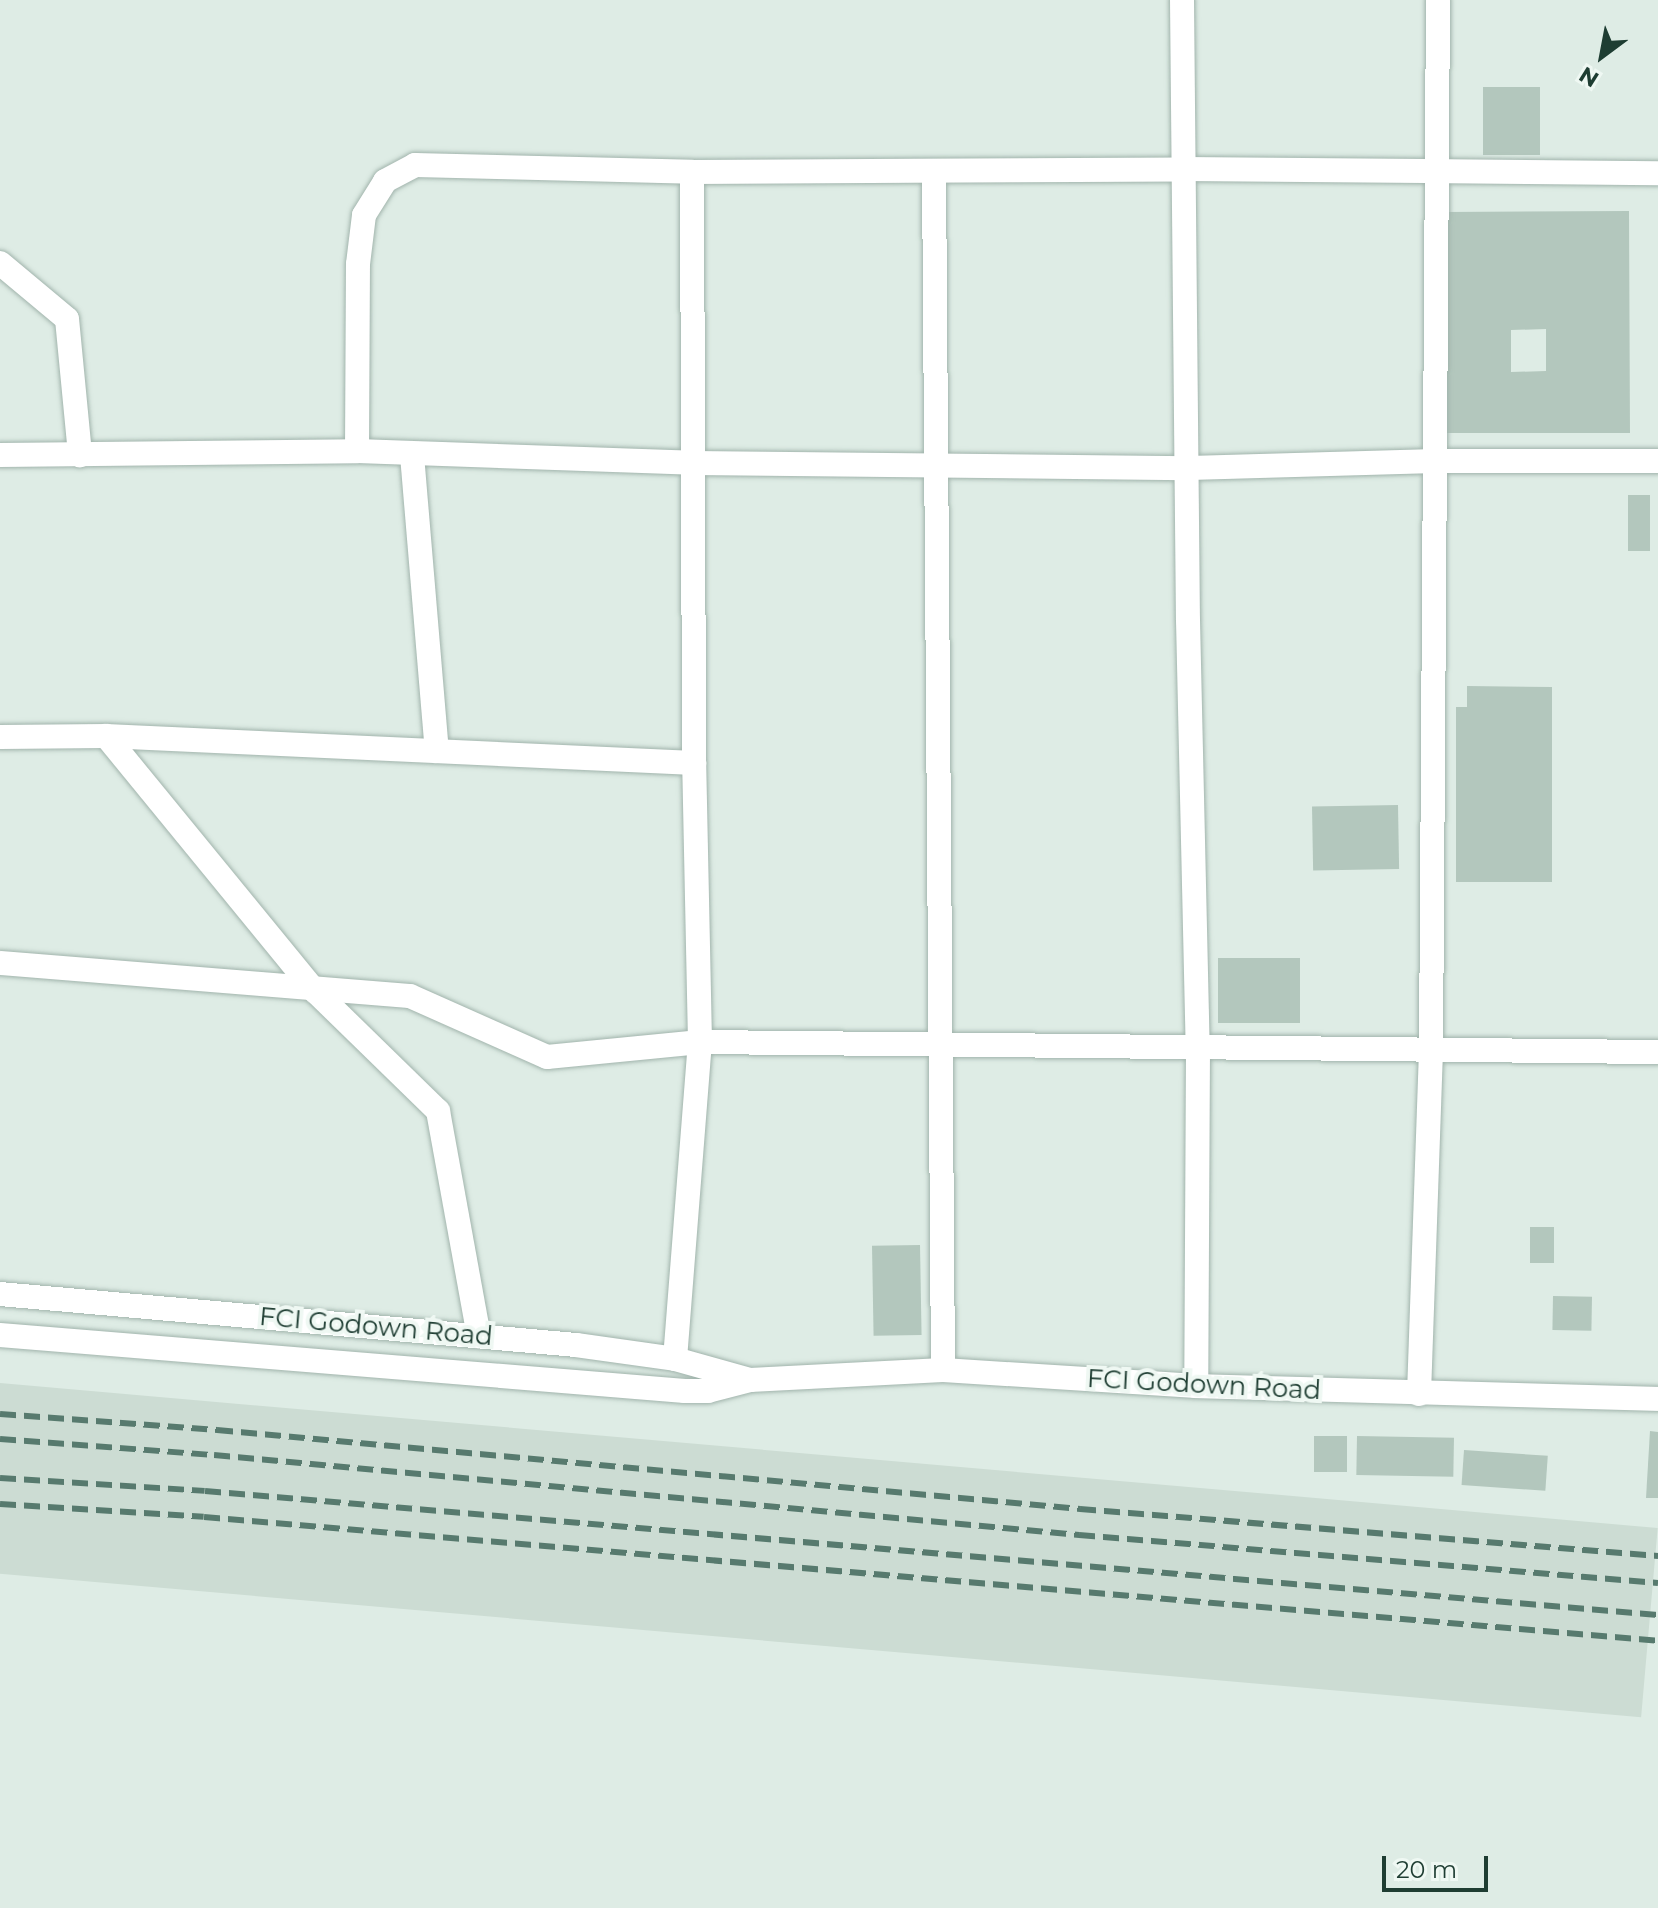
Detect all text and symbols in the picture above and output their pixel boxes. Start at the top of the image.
north arrow [1562,16,1642,96]
text: N [1574,61,1604,93]
street label: FCI Godown Road [258,1301,494,1353]
street label: FCI Godown Road [1086,1363,1322,1407]
scale bar [1386,1840,1492,1890]
text: 20 m [1396,1855,1457,1884]

